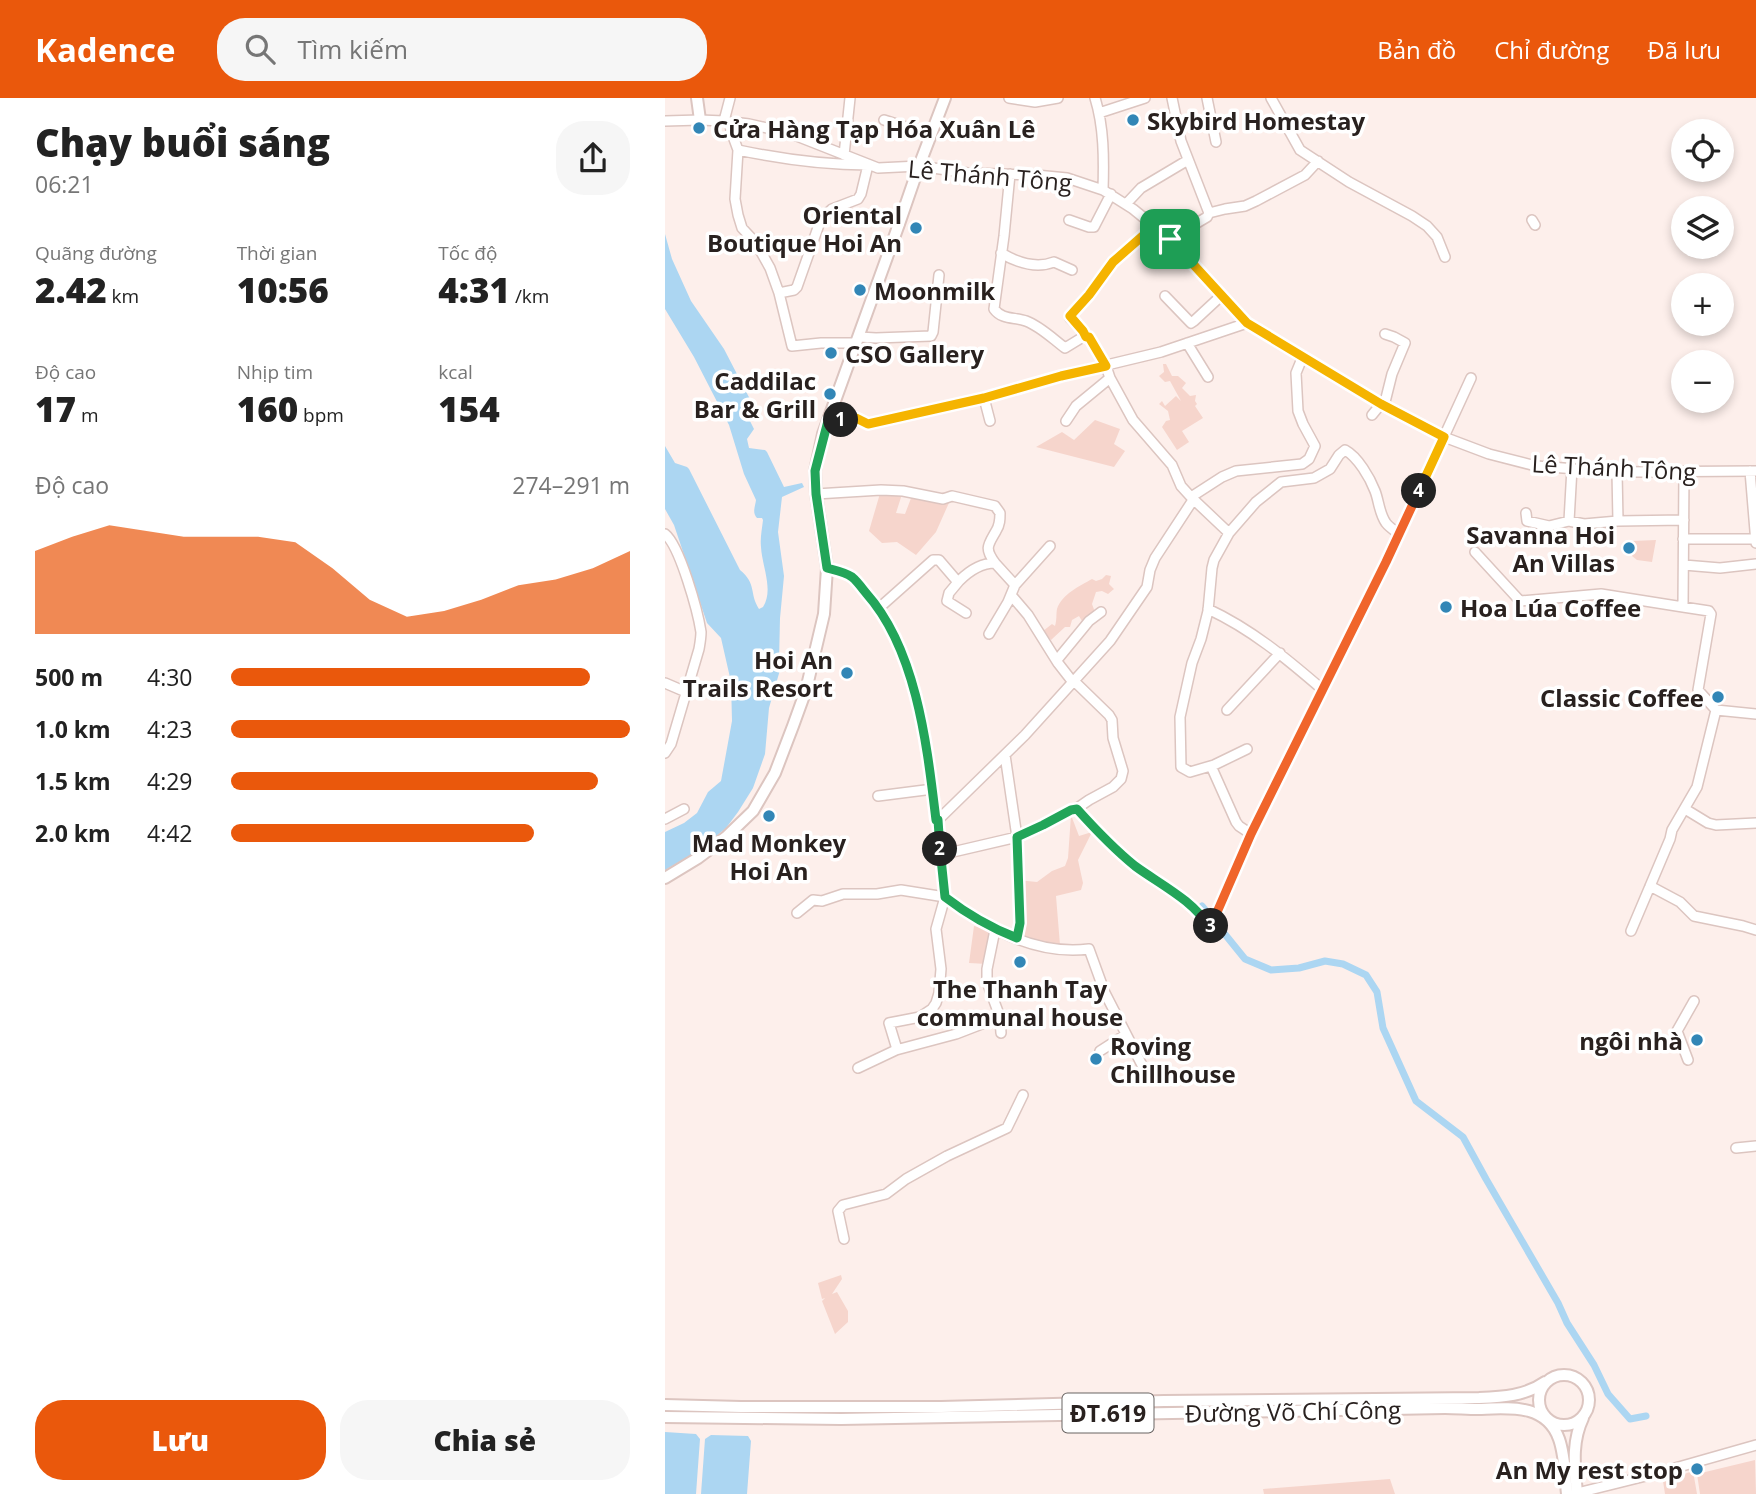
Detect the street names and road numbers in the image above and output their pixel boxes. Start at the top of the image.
street label: Lê Thánh Tông [907,151,1073,199]
street label: Lê Thánh Tông [1531,446,1697,488]
street label: Đường Võ Chí Công [1185,1393,1401,1429]
road number: ĐT.619 [1063,1394,1153,1432]

